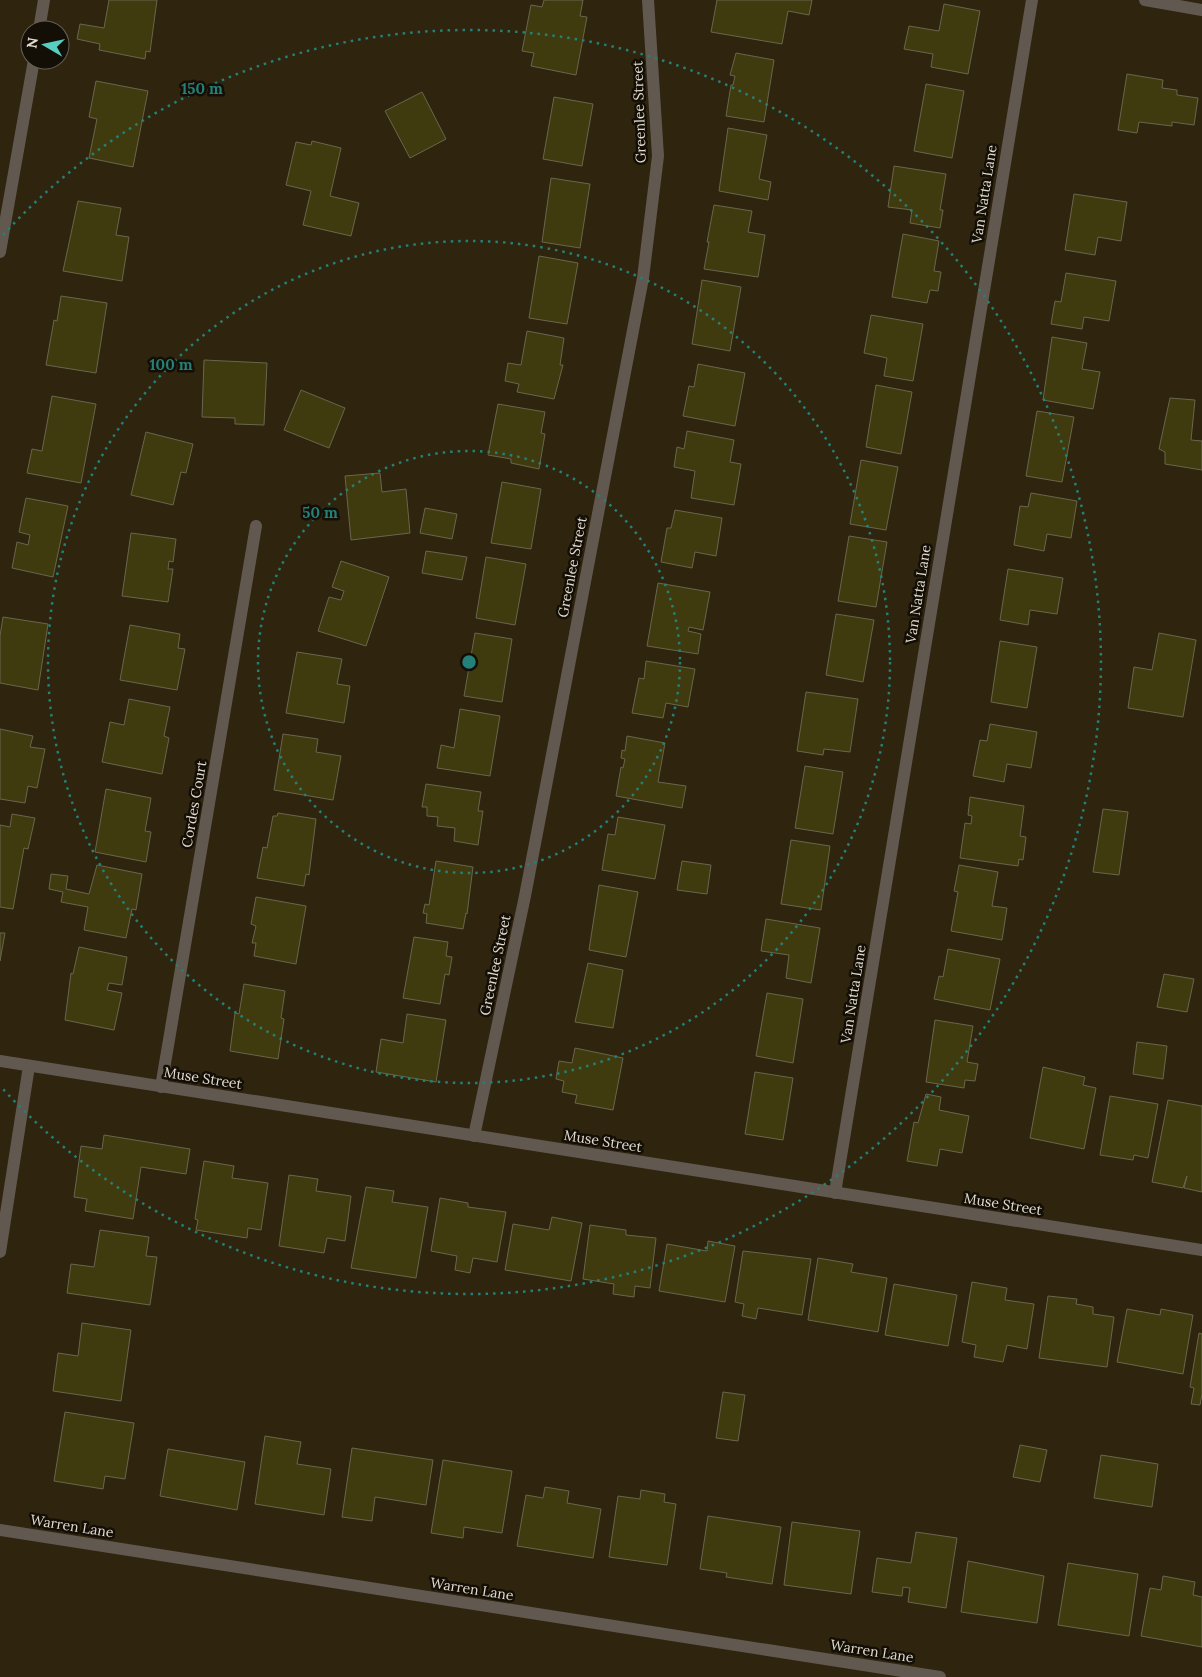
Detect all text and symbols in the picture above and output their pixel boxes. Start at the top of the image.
north arrow [20,20,70,70]
text: N [22,36,42,50]
street label: Greenlee Street [628,60,650,164]
text: 150 m [181,79,223,98]
street label: Van Natta Lane [967,143,1001,246]
text: 100 m [150,355,193,374]
text: 50 m [302,503,338,522]
street label: Greenlee Street [553,514,591,619]
street label: Van Natta Lane [901,543,935,646]
centre of rings [460,653,478,671]
street label: Cordes Court [177,759,211,849]
street label: Greenlee Street [476,912,515,1017]
street label: Van Natta Lane [836,943,870,1046]
street label: Muse Street [163,1063,244,1093]
street label: Muse Street [563,1126,644,1156]
street label: Muse Street [963,1189,1044,1219]
street label: Warren Lane [29,1511,115,1542]
street label: Warren Lane [429,1574,515,1605]
street label: Warren Lane [829,1636,915,1667]

